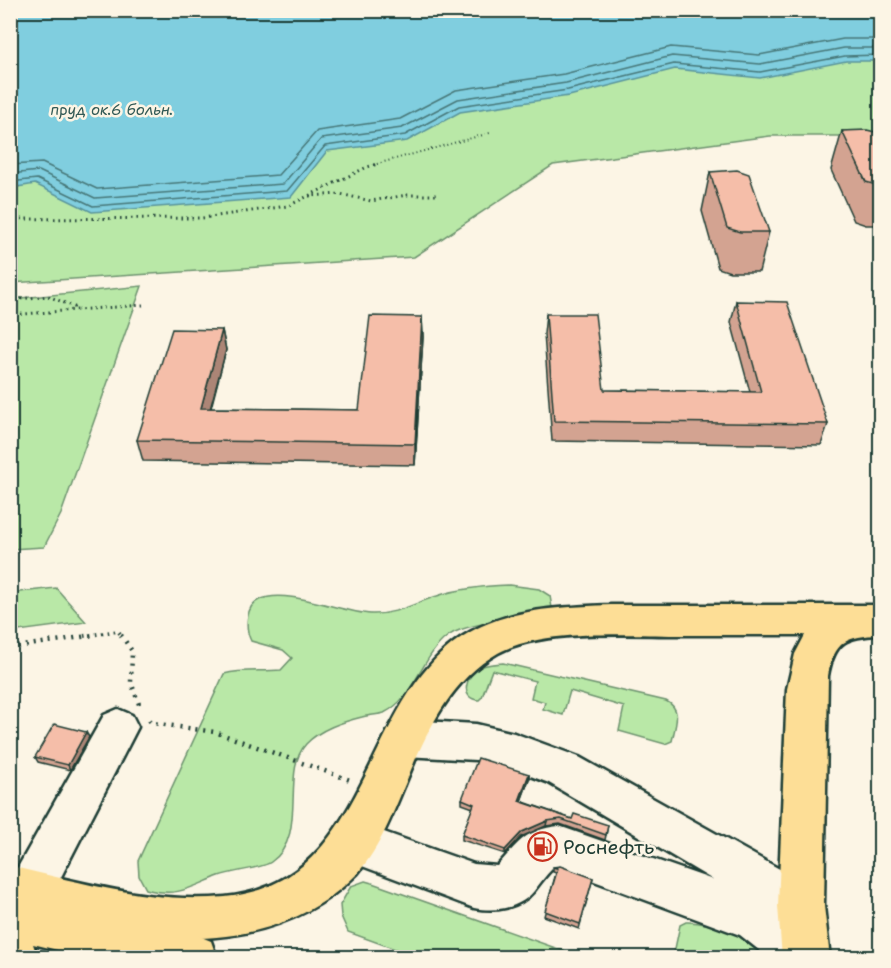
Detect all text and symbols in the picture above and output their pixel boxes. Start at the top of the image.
water label: пруд ок.6 больн. [51,100,173,120]
fuel station icon: Роснефть [526,831,558,863]
place label: Роснефть [563,834,654,860]

